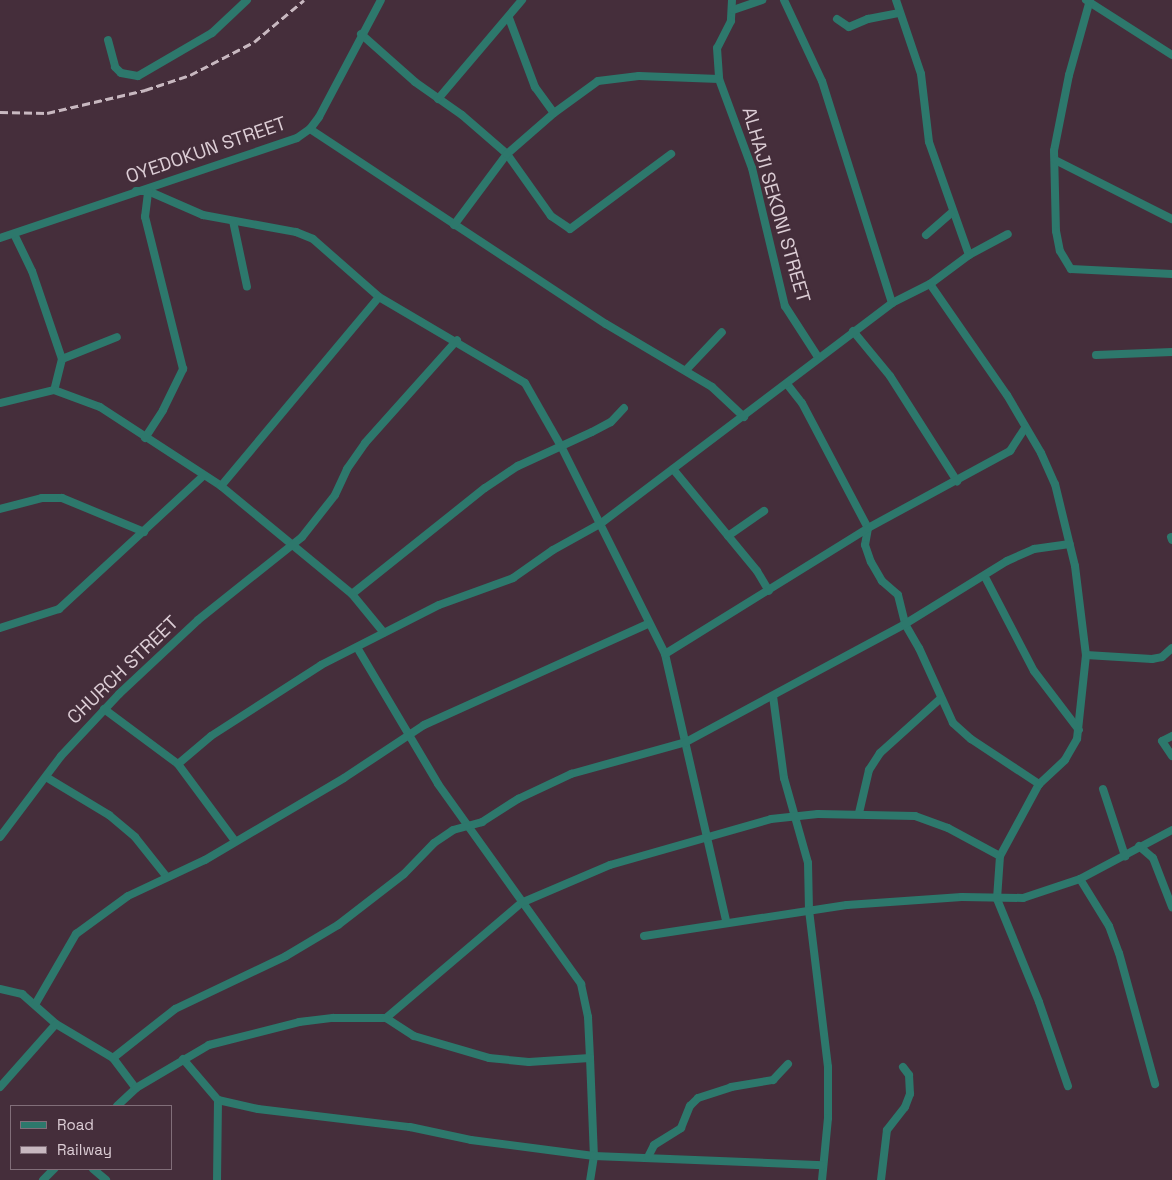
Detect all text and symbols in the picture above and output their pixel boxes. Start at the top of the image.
street label: ALHAJI SEKONI STREET [737,104,815,306]
street label: OYEDOKUN STREET [123,112,289,188]
street label: CHURCH STREET [63,611,183,729]
legend [10,1105,172,1170]
text: Road [57,1115,94,1134]
text: Railway [57,1140,112,1159]

